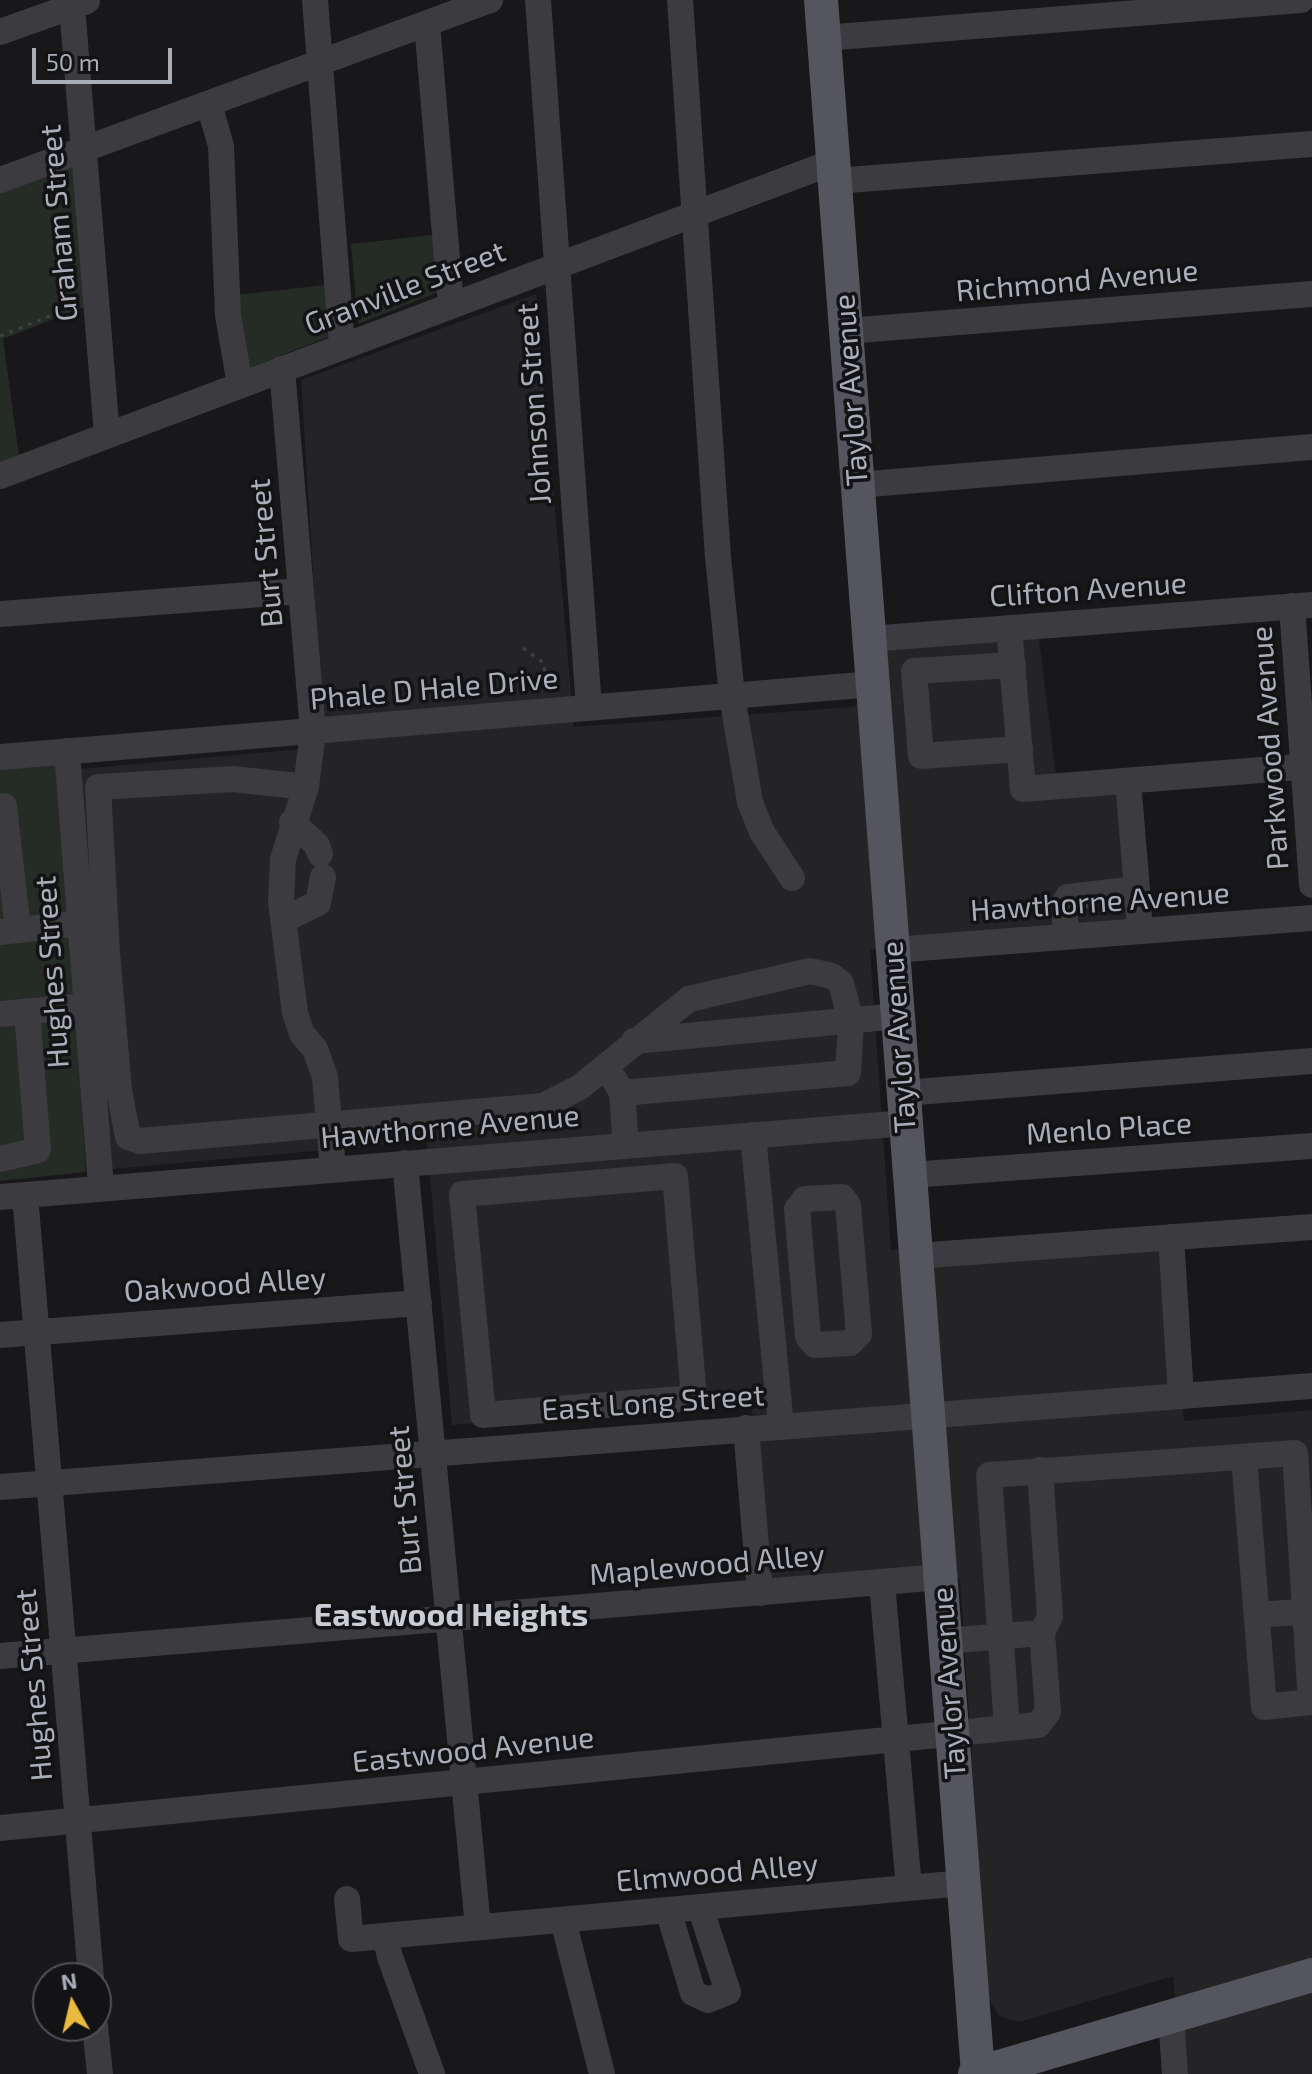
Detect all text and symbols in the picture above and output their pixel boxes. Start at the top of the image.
scale bar [36,32,176,82]
text: 50 m [46,47,100,76]
street label: Graham Street [32,123,86,323]
street label: Granville Street [300,233,510,343]
street label: Richmond Avenue [954,252,1200,310]
street label: Taylor Avenue [826,293,876,487]
street label: Johnson Street [509,302,559,506]
street label: Burt Street [242,477,290,629]
street label: Clifton Avenue [988,565,1188,615]
street label: Parkwood Avenue [1244,625,1296,871]
street label: Phale D Hale Drive [308,660,560,718]
street label: Hughes Street [27,875,77,1069]
street label: Hawthorne Avenue [969,875,1231,929]
street label: Taylor Avenue [874,940,924,1134]
street label: Hawthorne Avenue [319,1098,581,1156]
street label: Menlo Place [1025,1105,1193,1153]
street label: Oakwood Alley [123,1260,327,1310]
street label: East Long Street [540,1377,766,1429]
street label: Burt Street [381,1424,429,1576]
street label: Maplewood Alley [588,1537,826,1593]
street label: Taylor Avenue [924,1586,974,1780]
street label: Hughes Street [8,1587,60,1783]
district label: Eastwood Heights [314,1596,588,1634]
street label: Eastwood Avenue [350,1719,596,1781]
street label: Elmwood Alley [614,1846,820,1900]
north arrow [32,1962,112,2042]
text: N [59,1966,79,1994]

